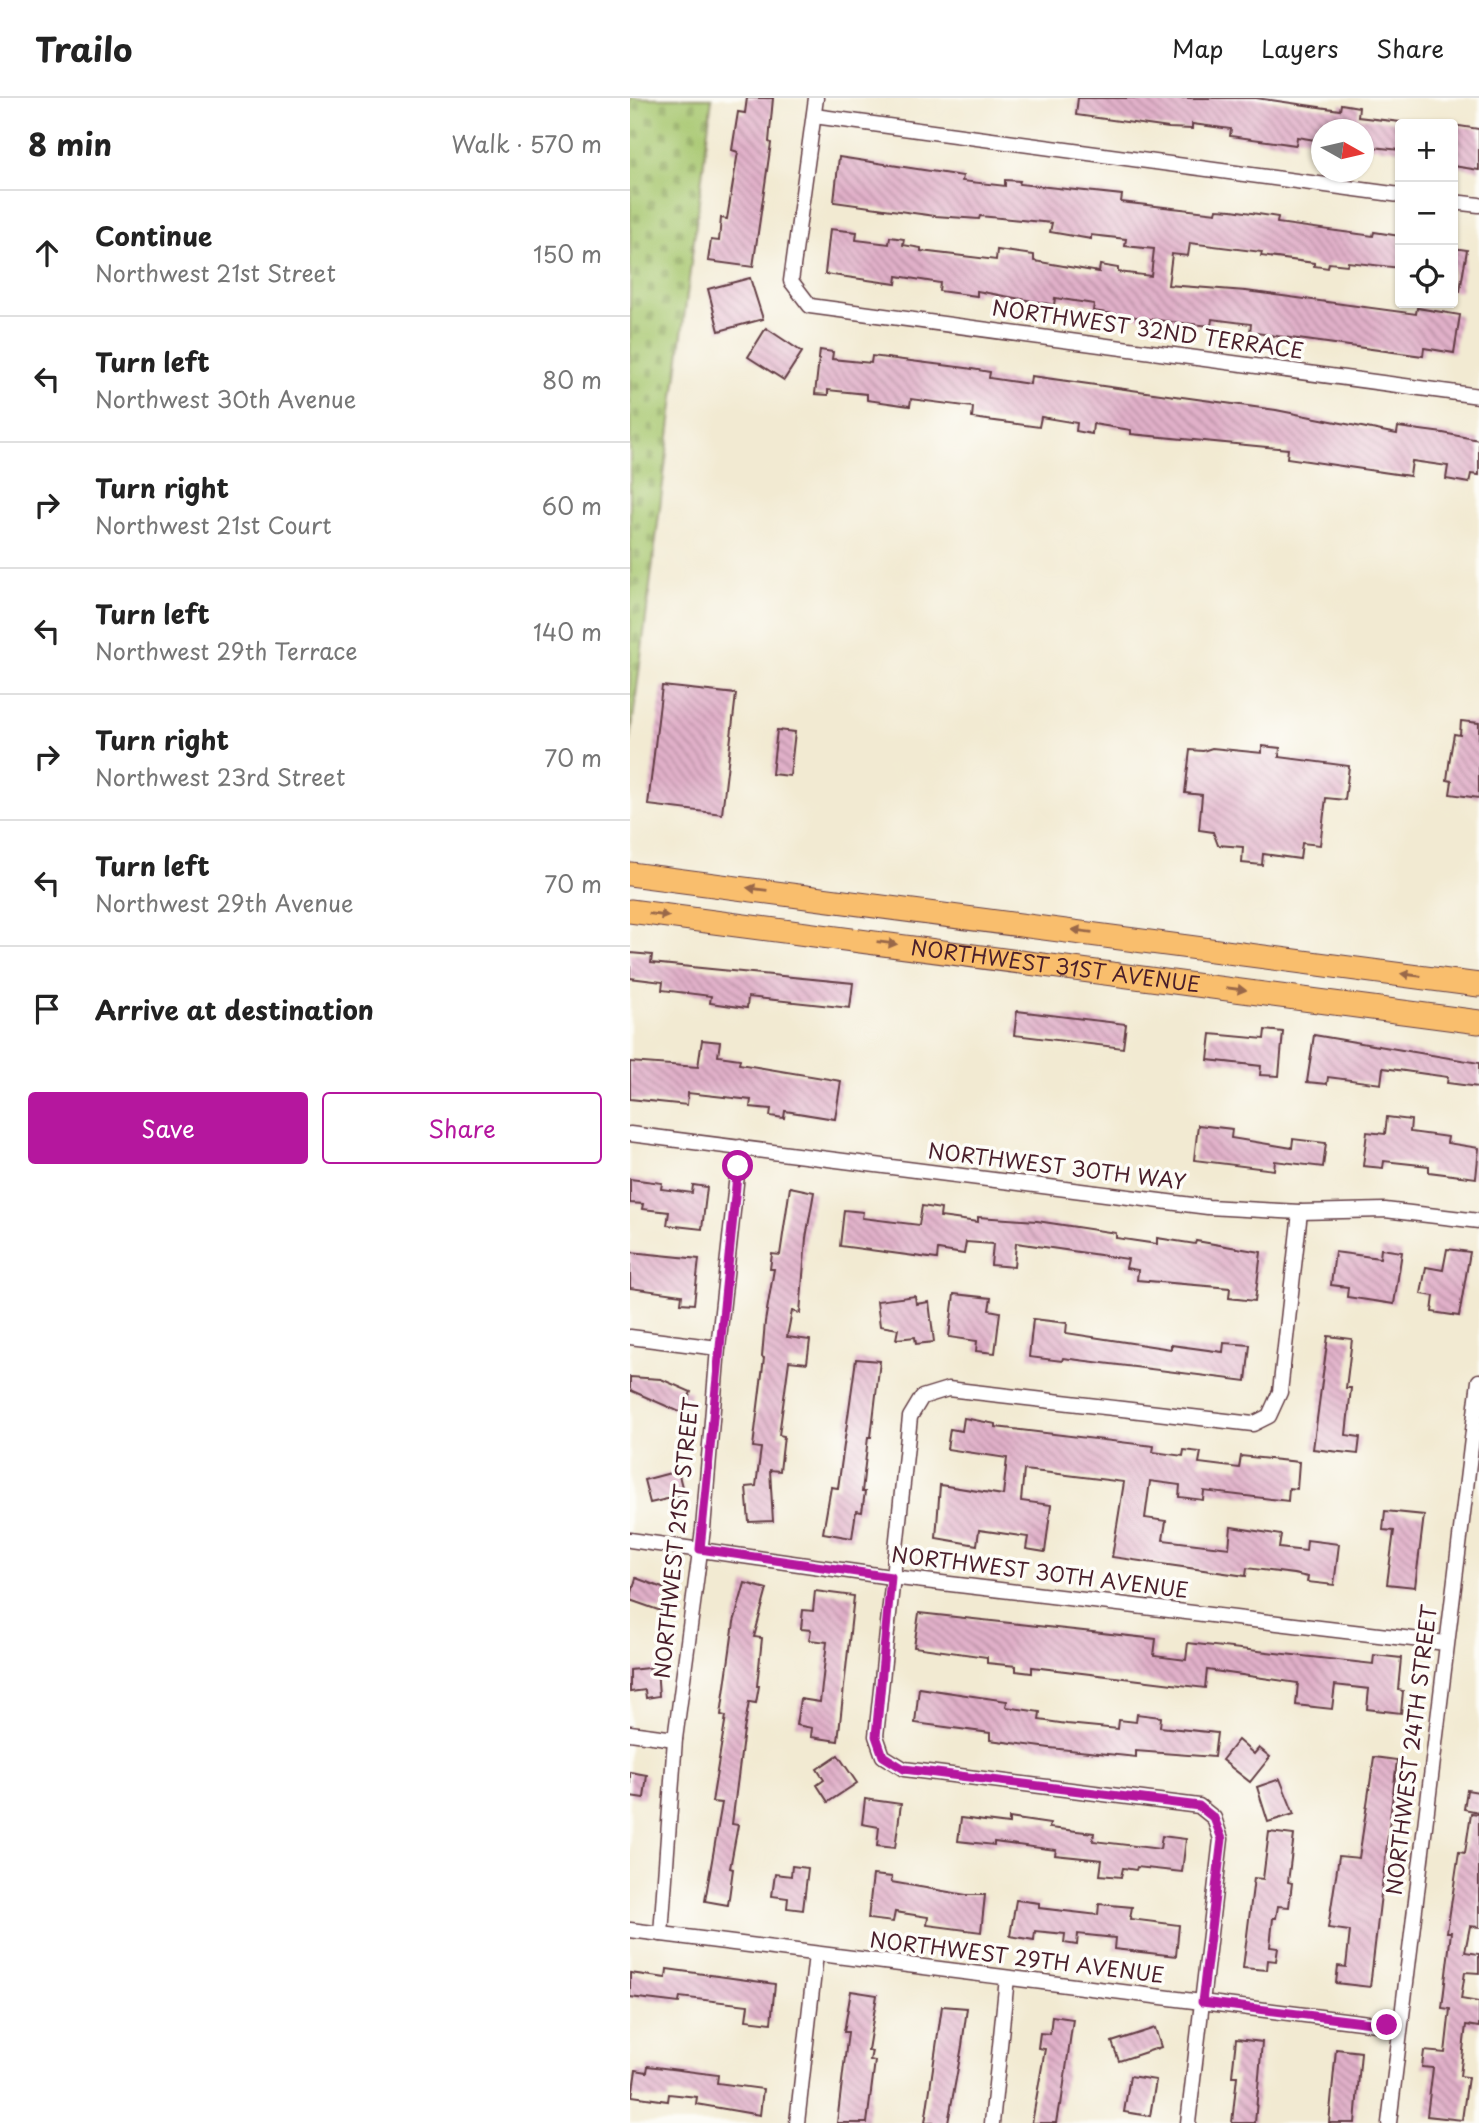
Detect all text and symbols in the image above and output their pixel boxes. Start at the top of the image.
text: Trailo [35,23,132,73]
text: Map [1172,30,1223,66]
text: Layers [1261,30,1338,66]
text: Share [1376,30,1444,66]
north arrow [1311,119,1374,182]
map controls [1395,119,1458,308]
button: + [1395,119,1458,182]
text: 8 min [28,121,112,166]
text: Walk · 570 m [452,126,602,161]
button: − [1395,182,1458,245]
text: Continue [95,216,212,255]
icon: ahead [28,234,66,272]
text: 150 m [533,236,602,271]
button: locate [1395,245,1458,308]
text: Northwest 21st Street [95,255,336,290]
street label: NORTHWEST 32ND TERRACE [990,290,1306,366]
text: Turn left [95,342,210,381]
icon: left [28,360,66,398]
text: 80 m [542,362,602,397]
text: Northwest 30th Avenue [95,381,356,416]
text: Turn right [95,468,229,507]
icon: right [28,486,66,524]
text: 60 m [542,488,602,523]
text: Northwest 21st Court [95,507,332,542]
text: Turn left [95,594,210,633]
icon: left [28,612,66,650]
text: 140 m [533,614,602,649]
text: Northwest 29th Terrace [95,633,358,668]
text: Turn right [95,720,229,759]
icon: right [28,738,66,776]
text: 70 m [544,740,602,775]
text: Northwest 23rd Street [95,759,345,794]
text: Turn left [95,846,210,885]
icon: left [28,864,66,902]
text: 70 m [544,866,602,901]
one-way arrow [745,884,767,895]
text: Northwest 29th Avenue [95,885,353,920]
one-way arrow [648,909,670,920]
one-way arrow [1071,925,1093,936]
street label: NORTHWEST 31ST AVENUE [909,930,1202,999]
one-way arrow [876,937,898,948]
one-way arrow [1400,969,1422,980]
one-way arrow [1226,984,1248,995]
icon: arrive [28,990,66,1028]
text: Arrive at destination [95,990,374,1029]
button: Save [28,1092,308,1164]
button: Share [322,1092,602,1164]
street label: NORTHWEST 30TH WAY [926,1133,1189,1197]
route start [722,1150,753,1181]
street label: NORTHWEST 21ST STREET [644,1395,706,1680]
street label: NORTHWEST 30TH AVENUE [890,1537,1191,1605]
street label: NORTHWEST 24TH STREET [1376,1602,1444,1897]
street label: NORTHWEST 29TH AVENUE [868,1922,1166,1990]
route end [1371,2009,1402,2040]

